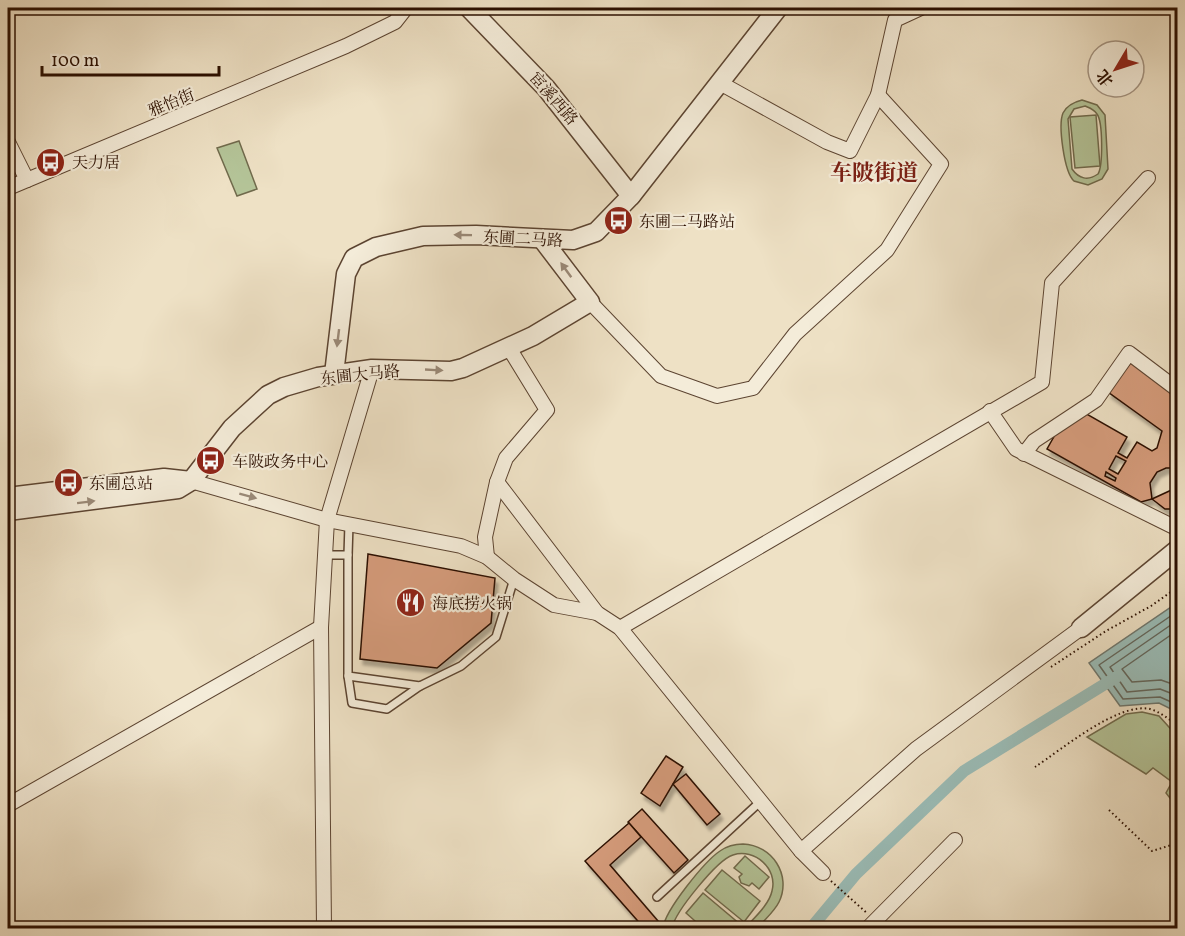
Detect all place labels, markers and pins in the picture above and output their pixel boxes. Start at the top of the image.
bus stop icon: 天力居 [35,146,67,178]
place label: 天力居 [72,153,120,175]
bus stop icon: 东圃二马路站 [602,205,634,237]
place label: 东圃二马路站 [639,212,735,234]
bus stop icon: 车陂政务中心 [195,445,227,477]
place label: 车陂政务中心 [232,452,328,474]
bus stop icon: 东圃总站 [52,467,84,499]
place label: 东圃总站 [89,474,153,496]
restaurant icon: 海底捞火锅 [395,587,427,619]
place label: 海底捞火锅 [432,594,512,616]

